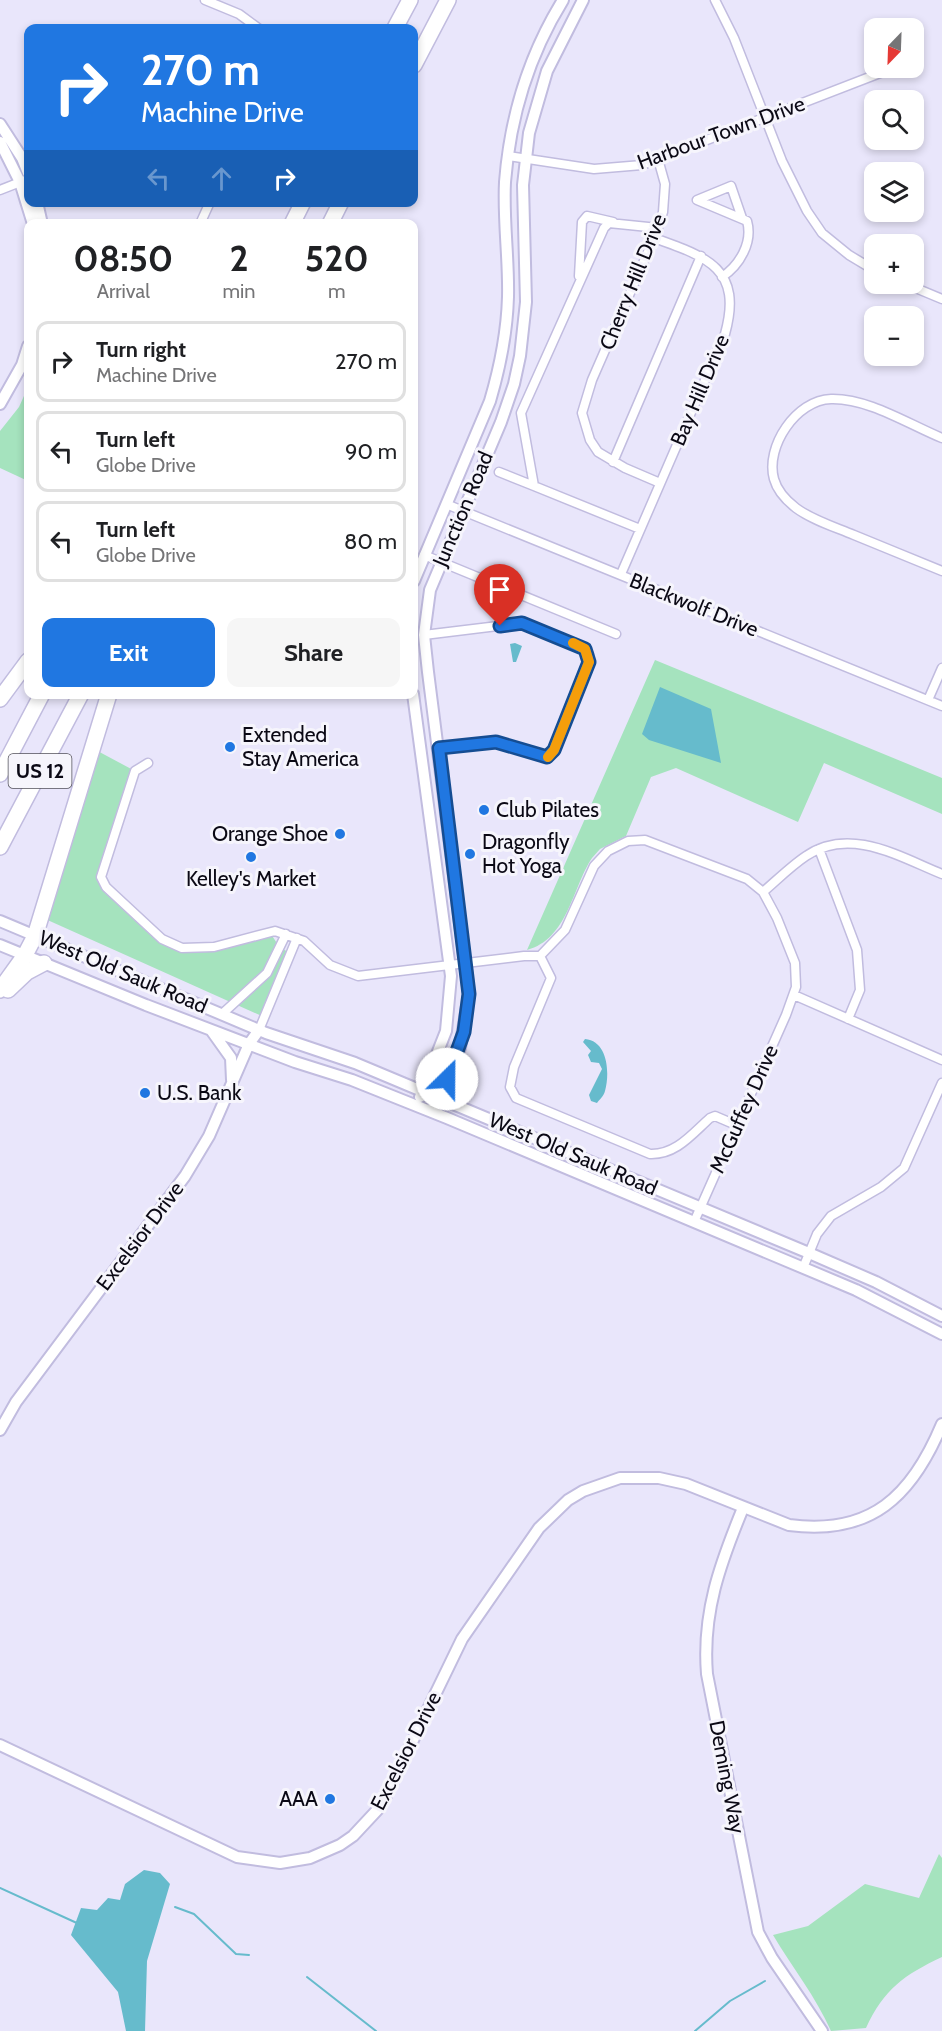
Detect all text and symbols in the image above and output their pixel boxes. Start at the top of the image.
north arrow [864,18,924,78]
map controls [864,18,924,366]
text: 270 m [141,44,260,96]
icon: right [42,48,120,126]
street label: Harbour Town Drive [634,90,808,174]
button: search [864,90,924,150]
text: Machine Drive [141,96,304,129]
icon: left [142,162,175,195]
icon: ahead [205,162,238,195]
icon: right [268,162,301,195]
button: layers [864,162,924,222]
street label: Cherry Hill Drive [594,210,671,353]
button: + [864,234,924,294]
text: 08:50 [73,236,173,280]
text: 2 [230,236,249,280]
text: 520 [305,236,369,280]
text: Arrival [97,279,150,303]
text: min [223,279,256,303]
text: m [328,279,346,303]
button: − [864,306,924,366]
street label: Bay Hill Drive [665,330,734,449]
text: Turn right [96,336,186,363]
icon: right [45,345,78,378]
text: 270 m [335,348,397,375]
text: Machine Drive [96,363,217,387]
text: Turn left [96,426,175,453]
icon: left [45,435,78,468]
text: 90 m [345,438,397,465]
street label: Junction Road [427,448,498,571]
text: Globe Drive [96,453,196,477]
text: Turn left [96,516,175,543]
icon: left [45,525,78,558]
text: 80 m [344,528,397,555]
text: Globe Drive [96,543,196,567]
pin [474,564,525,626]
street label: Blackwolf Drive [626,567,763,642]
icon: arrive [483,573,516,606]
button: Exit [42,618,215,687]
button: Share [227,618,400,687]
place label: Extended Stay America [242,722,359,771]
marker: Extended Stay America [223,740,237,754]
road number: US 12 [9,754,72,788]
place label: Club Pilates [496,797,599,822]
marker: Club Pilates [477,803,491,817]
place label: Orange Shoe [212,821,328,846]
marker: Orange Shoe [333,827,347,841]
place label: Dragonfly Hot Yoga [482,829,570,878]
marker: Dragonfly Hot Yoga [463,847,477,861]
marker: Kelley's Market [244,850,258,864]
place label: Kelley's Market [186,866,316,891]
street label: West Old Sauk Road [35,925,211,1018]
street label: McGuffey Drive [704,1041,783,1177]
position arrow [415,1047,479,1111]
place label: U.S. Bank [157,1080,242,1105]
marker: U.S. Bank [138,1086,152,1100]
street label: West Old Sauk Road [485,1107,661,1200]
street label: Excelsior Drive [91,1176,189,1295]
street label: Excelsior Drive [365,1687,446,1814]
street label: Deming Way [704,1718,751,1836]
place label: AAA [279,1786,318,1811]
marker: AAA [323,1792,337,1806]

